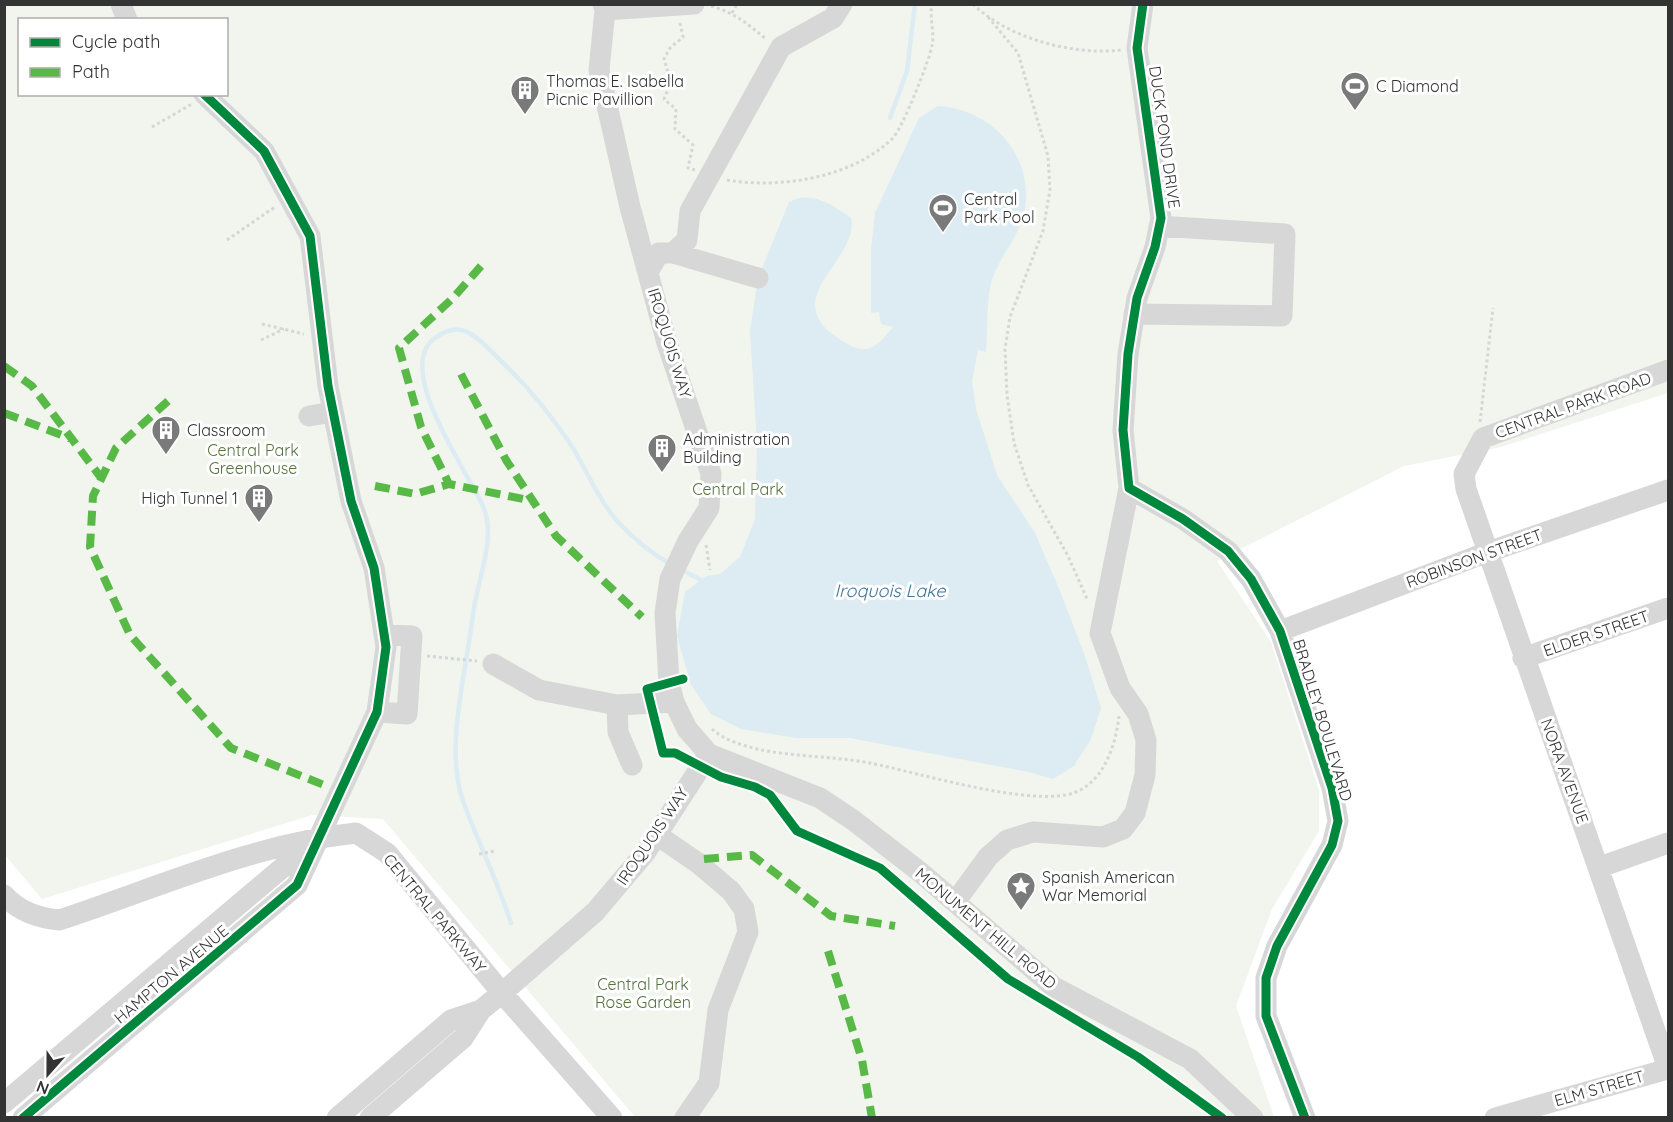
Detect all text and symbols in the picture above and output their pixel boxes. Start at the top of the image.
legend [18,18,228,96]
text: Cycle path [72,30,160,53]
text: Path [72,60,110,83]
street label: DUCK POND DRIVE [1145,64,1185,210]
sports icon: C Diamond [1339,70,1371,112]
place label: Thomas E. Isabella Picnic Pavillion [546,71,684,109]
building icon: Thomas E. Isabella Picnic Pavillion [509,74,541,116]
place label: C Diamond [1376,76,1459,96]
place label: Central Park Pool [964,189,1035,227]
sports icon: Central Park Pool [927,192,959,234]
street label: IROQUOIS WAY [644,286,696,400]
street label: CENTRAL PARK ROAD [1492,367,1654,443]
building icon: Classroom [150,414,182,456]
place label: Classroom [187,420,266,440]
place label: Administration Building [683,429,790,467]
building icon: Administration Building [646,432,678,474]
park label: Central Park Greenhouse [207,440,299,478]
park label: Central Park [692,479,784,499]
building icon: High Tunnel 1 [243,482,275,524]
place label: High Tunnel 1 [141,488,238,508]
street label: ROBINSON STREET [1403,524,1545,592]
water label: Iroquois Lake [834,579,946,602]
street label: ELDER STREET [1541,605,1652,660]
street label: BRADLEY BOULEVARD [1289,637,1357,803]
street label: NORA AVENUE [1537,716,1593,826]
street label: IROQUOIS WAY [612,783,692,889]
street label: CENTRAL PARKWAY [379,849,491,977]
street label: MONUMENT HILL ROAD [911,863,1061,993]
place label: Spanish American War Memorial [1042,867,1175,905]
place icon: Spanish American War Memorial [1005,870,1037,912]
street label: HAMPTON AVENUE [110,920,232,1028]
park label: Central Park Rose Garden [595,974,691,1012]
north arrow [18,1044,78,1104]
street label: ELM STREET [1552,1066,1646,1110]
text: N [34,1077,52,1099]

